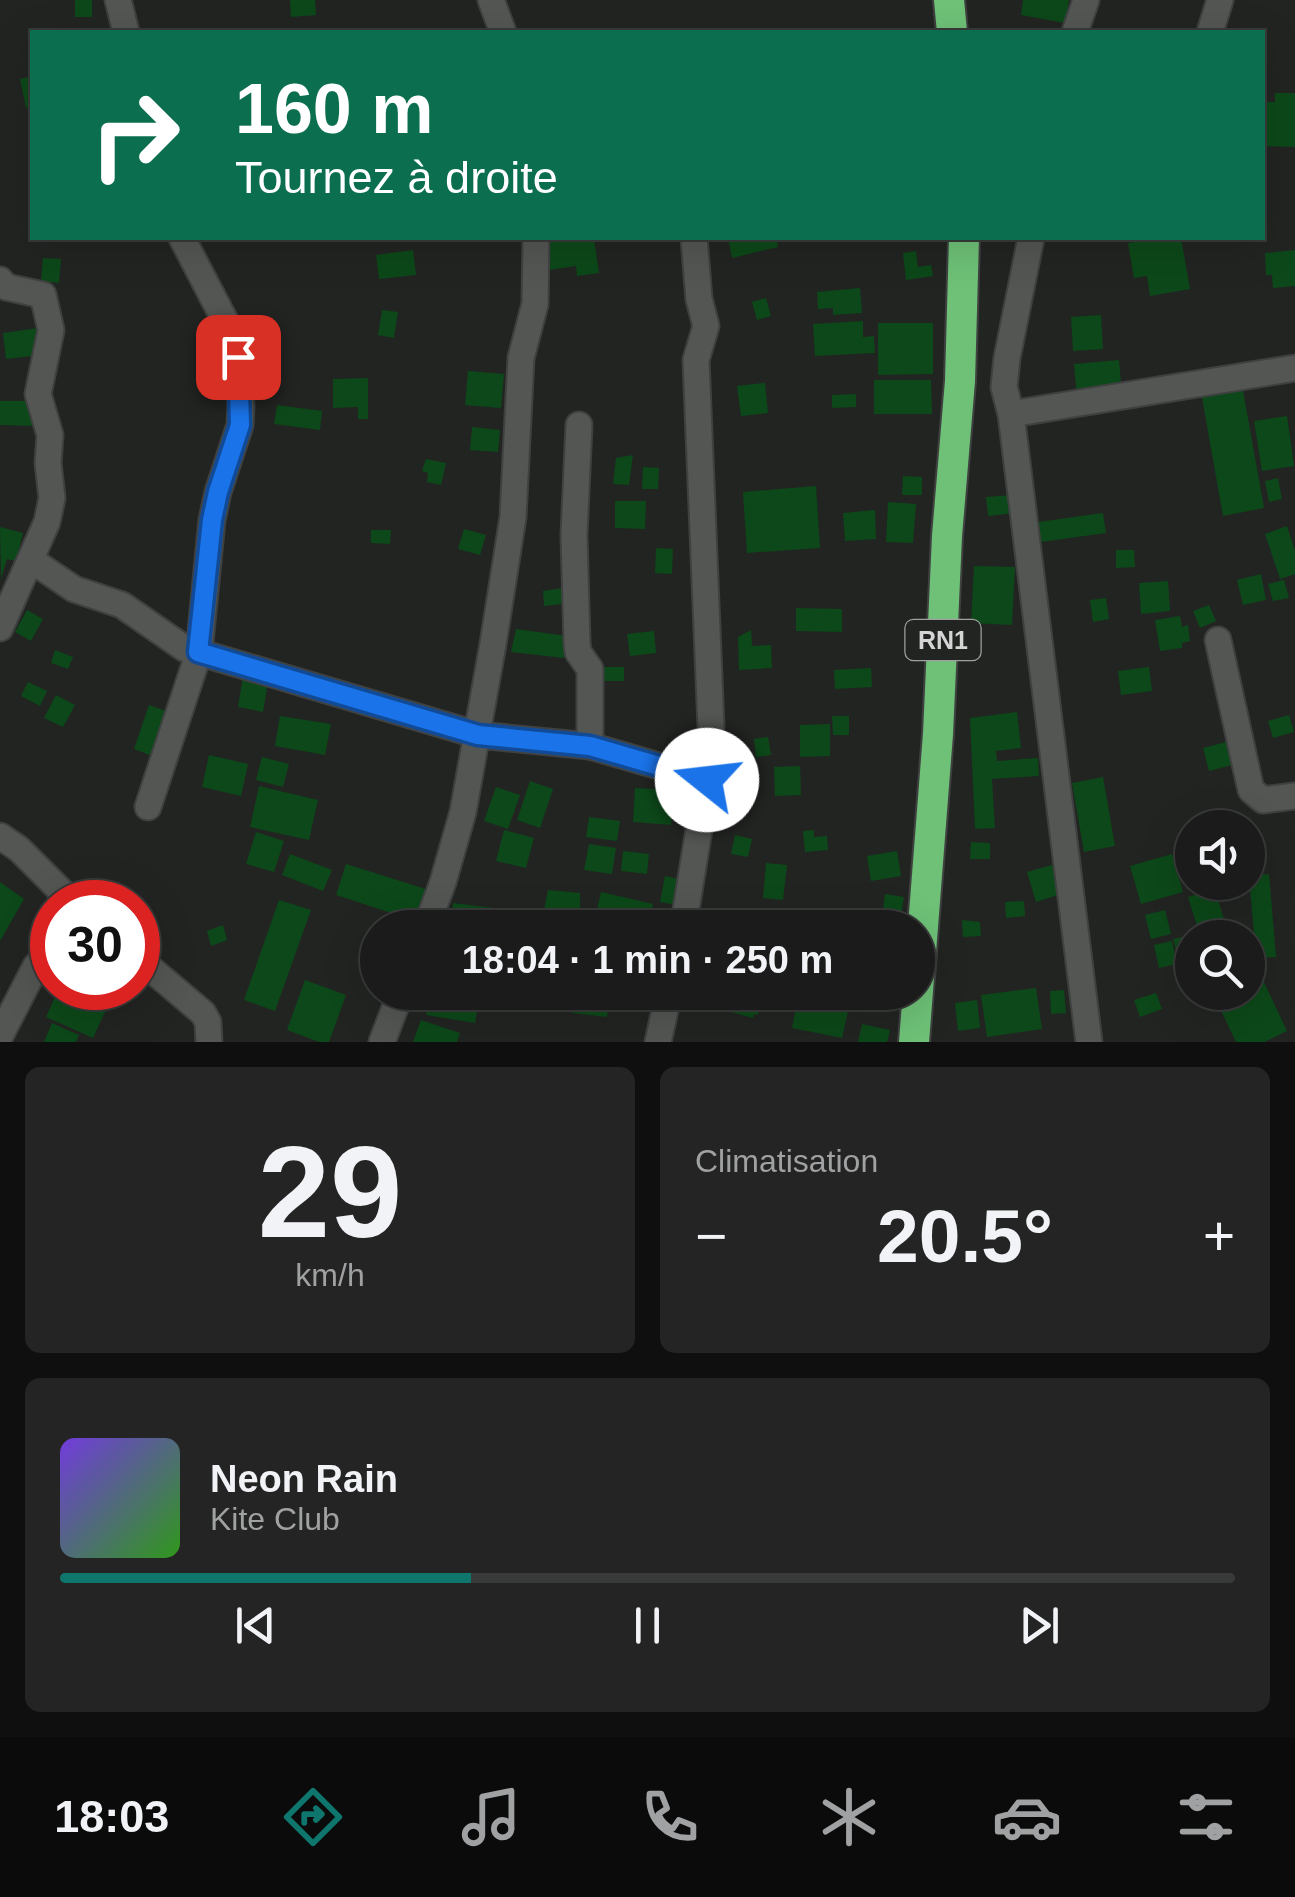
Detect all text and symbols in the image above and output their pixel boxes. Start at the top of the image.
icon: right [70,70,200,200]
text: 160 m [235,70,433,148]
text: Tournez à droite [235,152,558,203]
pin [196,315,281,400]
icon: arrive [211,330,266,385]
road number: RN1 [906,620,980,660]
position arrow [655,728,759,832]
map controls [1175,810,1265,1010]
button: sound [1175,810,1265,900]
speed limit sign: 30 [30,880,160,1010]
button: search [1175,920,1265,1010]
text: 18:04 · 1 min · 250 m [462,939,833,981]
text: 29 [258,1119,402,1265]
text: Climatisation [695,1143,878,1179]
text: 20.5° [877,1194,1053,1278]
text: − [695,1205,727,1267]
text: + [1203,1205,1235,1267]
text: km/h [295,1257,365,1293]
text: Neon Rain [210,1458,398,1500]
text: Kite Club [210,1501,340,1537]
icon: previous [228,1598,283,1653]
icon: pause [620,1598,675,1653]
icon: next [1012,1598,1067,1653]
icon: directions [278,1782,348,1852]
icon: music [456,1782,526,1852]
icon: phone [635,1782,705,1852]
icon: climate [814,1782,884,1852]
icon: car [992,1782,1062,1852]
icon: filters [1171,1782,1241,1852]
text: 18:03 [54,1791,169,1842]

